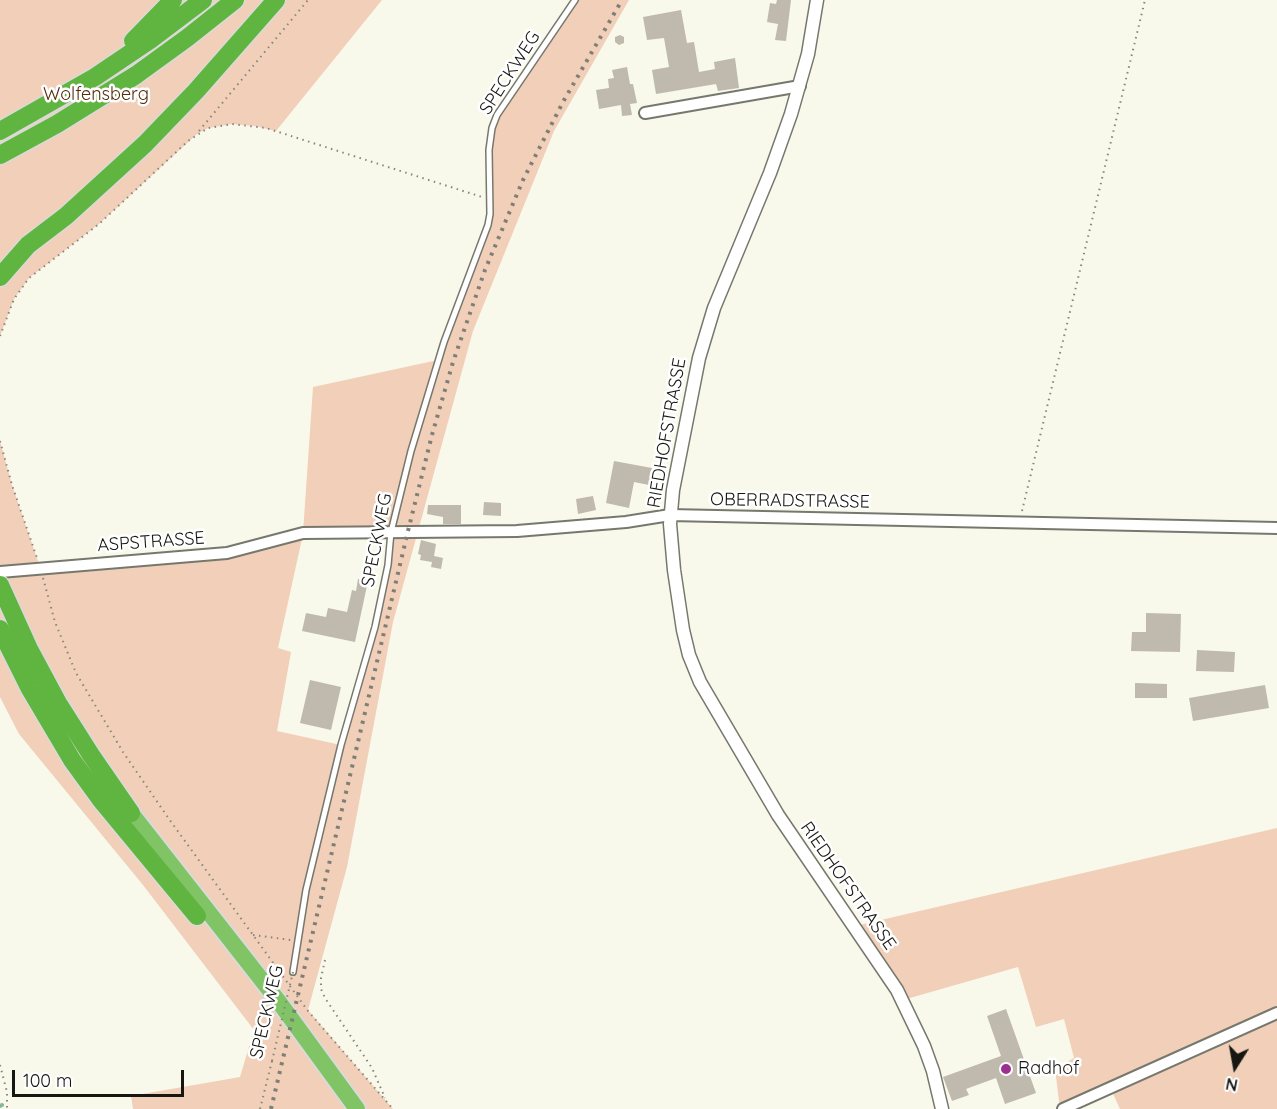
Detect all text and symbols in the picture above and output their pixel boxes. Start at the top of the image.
street label: SPECKWEG [475,27,545,119]
park label: Wolfensberg [43,84,149,106]
street label: RIEDHOFSTRASSE [643,356,691,510]
street label: OBERRADSTRASSE [710,489,870,513]
street label: SPECKWEG [357,491,397,589]
street label: ASPSTRASSE [97,527,205,557]
street label: RIEDHOFSTRASSE [796,818,900,954]
street label: SPECKWEG [246,963,288,1061]
north arrow [1205,1037,1265,1097]
scale bar [15,1058,188,1096]
place label: Radhof [1018,1058,1080,1080]
marker: Radhof [999,1062,1013,1076]
text: 100 m [23,1069,72,1092]
text: N [1224,1074,1239,1096]

